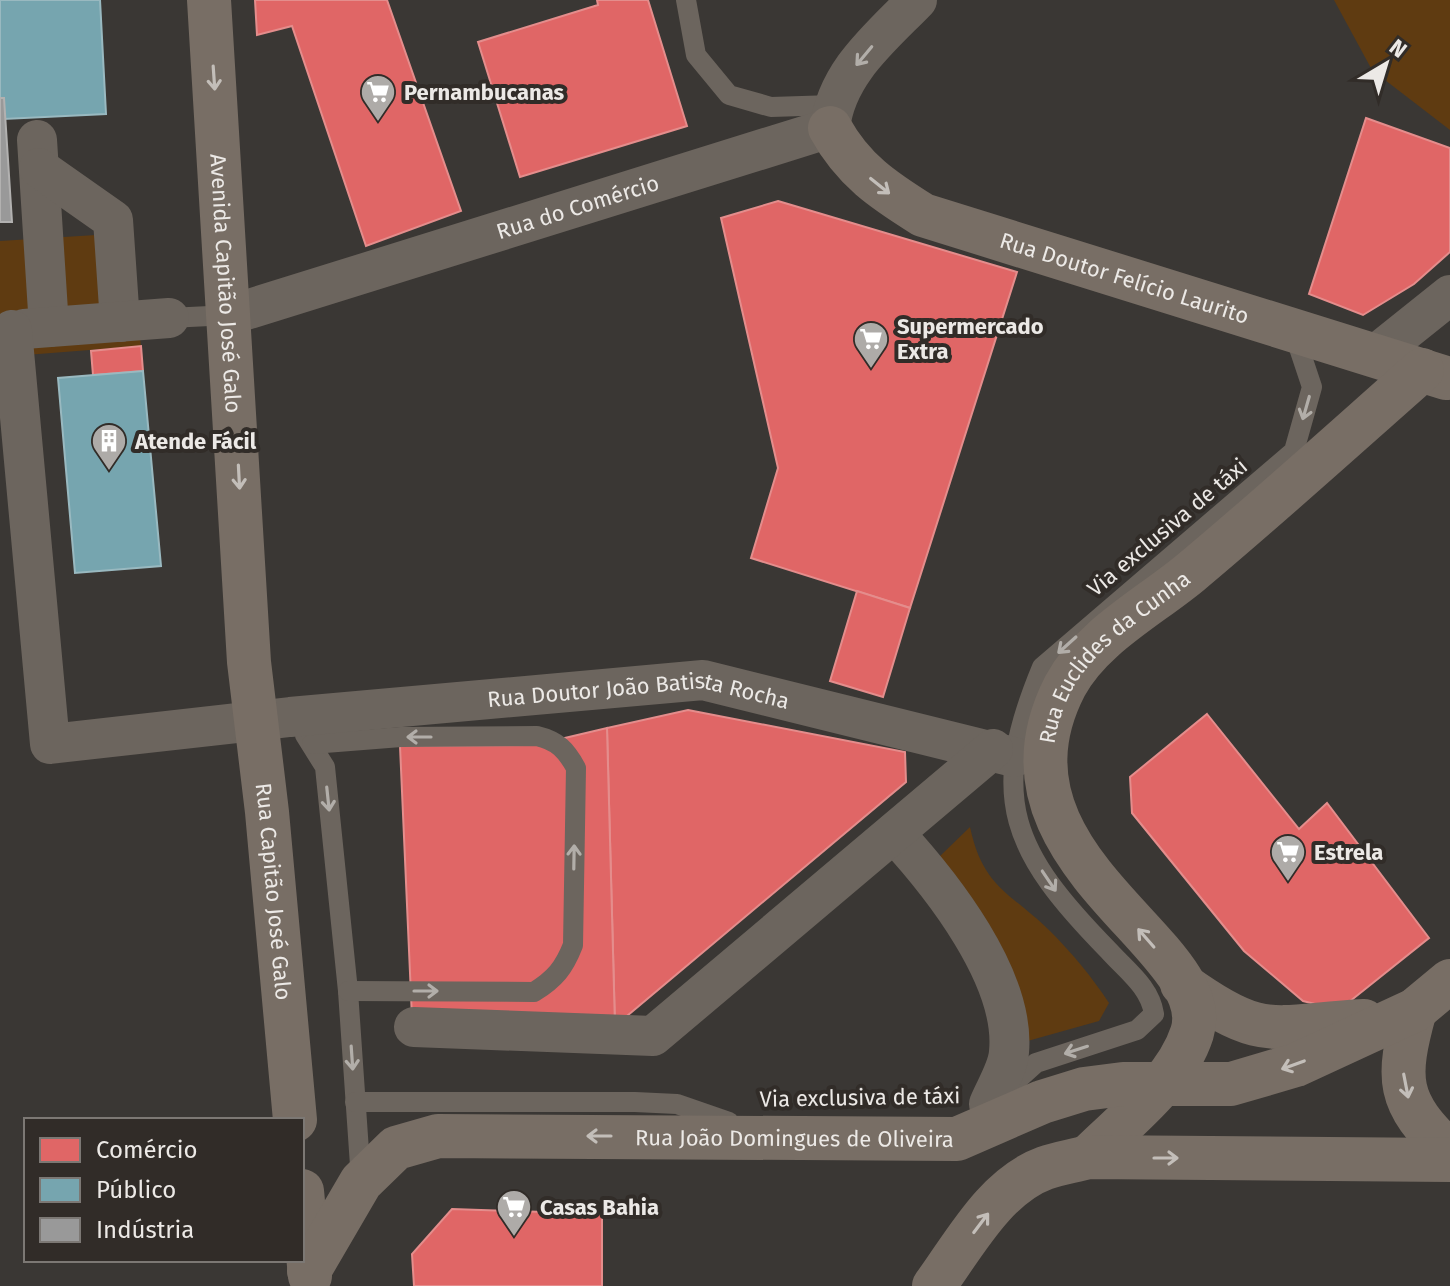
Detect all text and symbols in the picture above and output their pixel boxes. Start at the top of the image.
north arrow [1346,24,1426,104]
text: N [1384,34,1412,64]
one-way arrow [855,46,873,66]
one-way arrow [207,64,222,91]
supermarket icon: Pernambucanas [359,73,397,123]
place label: Pernambucanas [404,79,564,106]
street label: Avenida Capitão José Galo [204,153,247,414]
street label: Rua do Comércio [493,169,662,245]
one-way arrow [869,178,890,195]
street label: Rua Doutor Felício Laurito [996,227,1252,330]
place label: Supermercado Extra [897,313,1044,365]
supermarket icon: Supermercado Extra [852,320,890,370]
one-way arrow [1298,394,1313,420]
building icon: Atende Fácil [90,422,128,472]
place label: Atende Fácil [134,428,257,455]
street label: Via exclusiva de táxi [1082,453,1253,602]
one-way arrow [231,463,246,490]
street label: Rua Euclides da Cunha [1034,565,1196,745]
one-way arrow [1057,636,1077,654]
street label: Rua Doutor João Batista Rocha [486,667,792,715]
one-way arrow [406,729,433,745]
street label: Rua Capitão José Galo [250,781,297,1001]
one-way arrow [321,785,336,812]
supermarket icon: Estrela [1269,833,1307,883]
place label: Estrela [1314,839,1383,866]
one-way arrow [567,844,582,871]
one-way arrow [1041,869,1057,891]
one-way arrow [1138,929,1156,949]
one-way arrow [412,984,439,999]
one-way arrow [345,1044,360,1071]
one-way arrow [1064,1044,1089,1059]
one-way arrow [1281,1058,1306,1073]
one-way arrow [1399,1072,1414,1098]
street label: Via exclusiva de táxi [759,1082,961,1113]
legend [24,1118,304,1262]
street label: Rua João Domingues de Oliveira [635,1124,954,1153]
one-way arrow [586,1128,613,1144]
text: Comércio [96,1136,197,1164]
one-way arrow [1152,1150,1179,1166]
text: Público [96,1176,176,1204]
supermarket icon: Casas Bahia [495,1188,533,1238]
place label: Casas Bahia [540,1194,659,1221]
one-way arrow [972,1213,989,1235]
text: Indústria [96,1216,194,1244]

